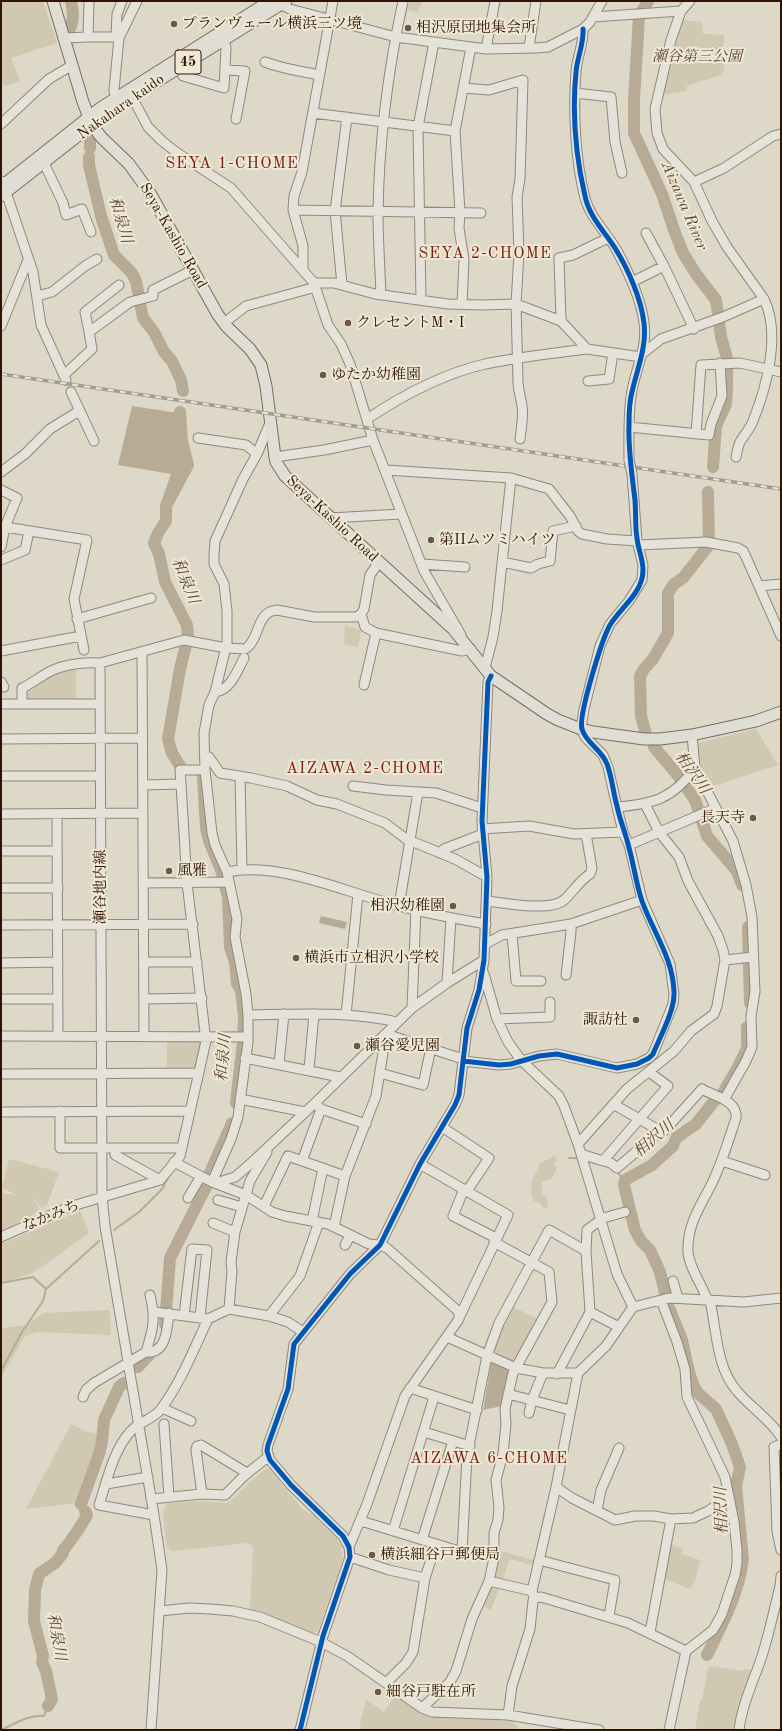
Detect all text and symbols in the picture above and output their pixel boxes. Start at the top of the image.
place label: プランヴェール横浜三ツ境 [182,15,362,33]
marker: プランヴェール横浜三ツ境 [169,19,179,29]
place label: 相沢原団地集会所 [416,19,536,37]
marker: 相沢原団地集会所 [403,23,413,33]
park label: 瀬谷第三公園 [652,48,742,66]
road number: 45 [175,50,201,74]
street label: Nakahara kaido [74,70,168,144]
district label: SEYA 1-CHOME [165,154,299,174]
water label: Aizawa River [657,159,711,253]
street label: Seya-Kashio Road [135,180,211,292]
water label: 和泉川 [104,194,136,246]
district label: SEYA 2-CHOME [418,244,552,264]
place label: クレセントM・I [356,314,464,332]
marker: クレセントM・I [343,318,353,328]
place label: ゆたか幼稚園 [331,366,421,384]
marker: ゆたか幼稚園 [318,370,328,380]
street label: Seya-Kashio Road [282,472,382,566]
place label: 第IIムツミハイツ [439,531,556,549]
marker: 第IIムツミハイツ [426,535,436,545]
water label: 和泉川 [167,555,203,607]
water label: 相沢川 [670,748,714,798]
district label: AIZAWA 2-CHOME [286,759,444,779]
place label: 長天寺 [700,809,745,827]
marker: 長天寺 [748,813,758,823]
street label: 瀬谷地内線 [92,850,110,924]
place label: 風雅 [177,862,207,880]
marker: 風雅 [164,866,174,876]
place label: 相沢幼稚園 [370,897,445,915]
marker: 相沢幼稚園 [448,901,458,911]
place label: 横浜市立相沢小学校 [304,949,439,967]
marker: 横浜市立相沢小学校 [291,953,301,963]
place label: 諏訪社 [583,1011,628,1029]
marker: 諏訪社 [631,1015,641,1025]
water label: 和泉川 [212,1033,236,1083]
place label: 瀬谷愛児園 [365,1037,440,1055]
marker: 瀬谷愛児園 [352,1041,362,1051]
water label: 相沢川 [630,1116,678,1162]
street label: なかみち [20,1196,82,1236]
district label: AIZAWA 6-CHOME [410,1449,568,1469]
water label: 相沢川 [712,1487,732,1535]
place label: 横浜細谷戸郵便局 [380,1546,500,1564]
marker: 横浜細谷戸郵便局 [367,1550,377,1560]
water label: 和泉川 [42,1612,70,1662]
place label: 細谷戸駐在所 [386,1683,476,1701]
marker: 細谷戸駐在所 [373,1687,383,1697]

